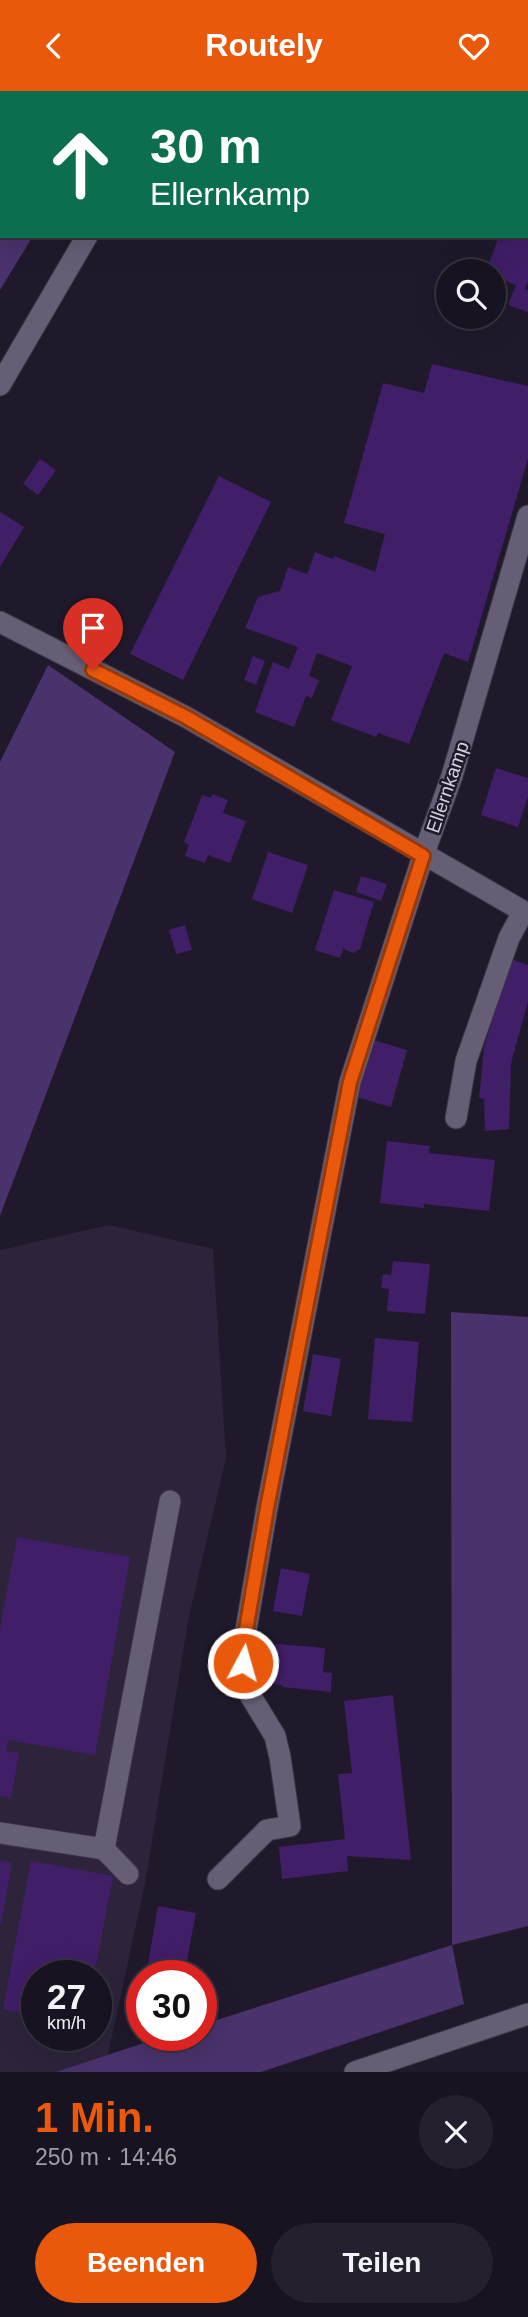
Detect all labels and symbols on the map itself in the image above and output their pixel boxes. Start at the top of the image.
pin [63,598,123,670]
street label: Ellernkamp [422,739,473,836]
position arrow [206,1626,280,1700]
speed limit sign: 30 [126,1960,217,2051]

